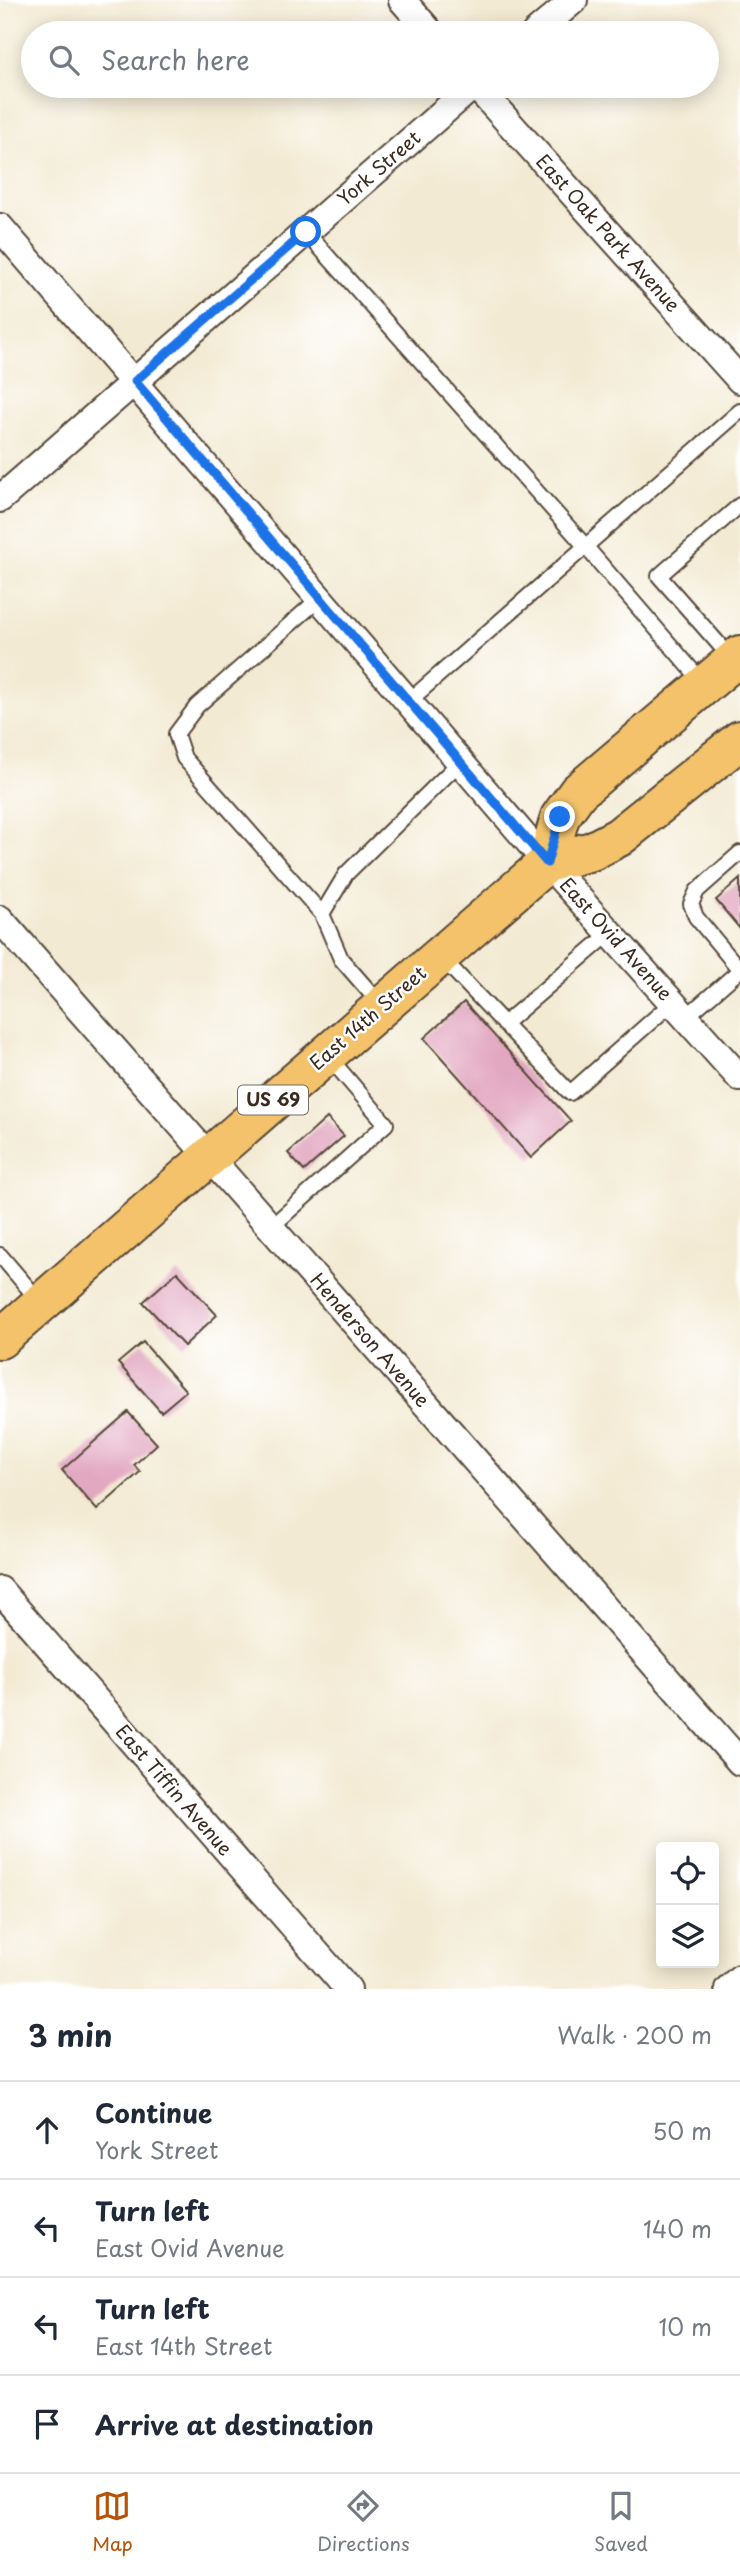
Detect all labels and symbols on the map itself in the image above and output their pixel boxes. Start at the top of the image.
street label: York Street [331,123,426,211]
street label: East Oak Park Avenue [530,147,687,317]
route start [290,216,321,247]
route end [544,801,575,832]
street label: East Ovid Avenue [554,871,680,1006]
street label: East 14th Street [303,958,432,1076]
road number: US 69 [238,1086,308,1114]
street label: Henderson Avenue [305,1266,437,1413]
street label: East Tiffin Avenue [110,1718,240,1861]

